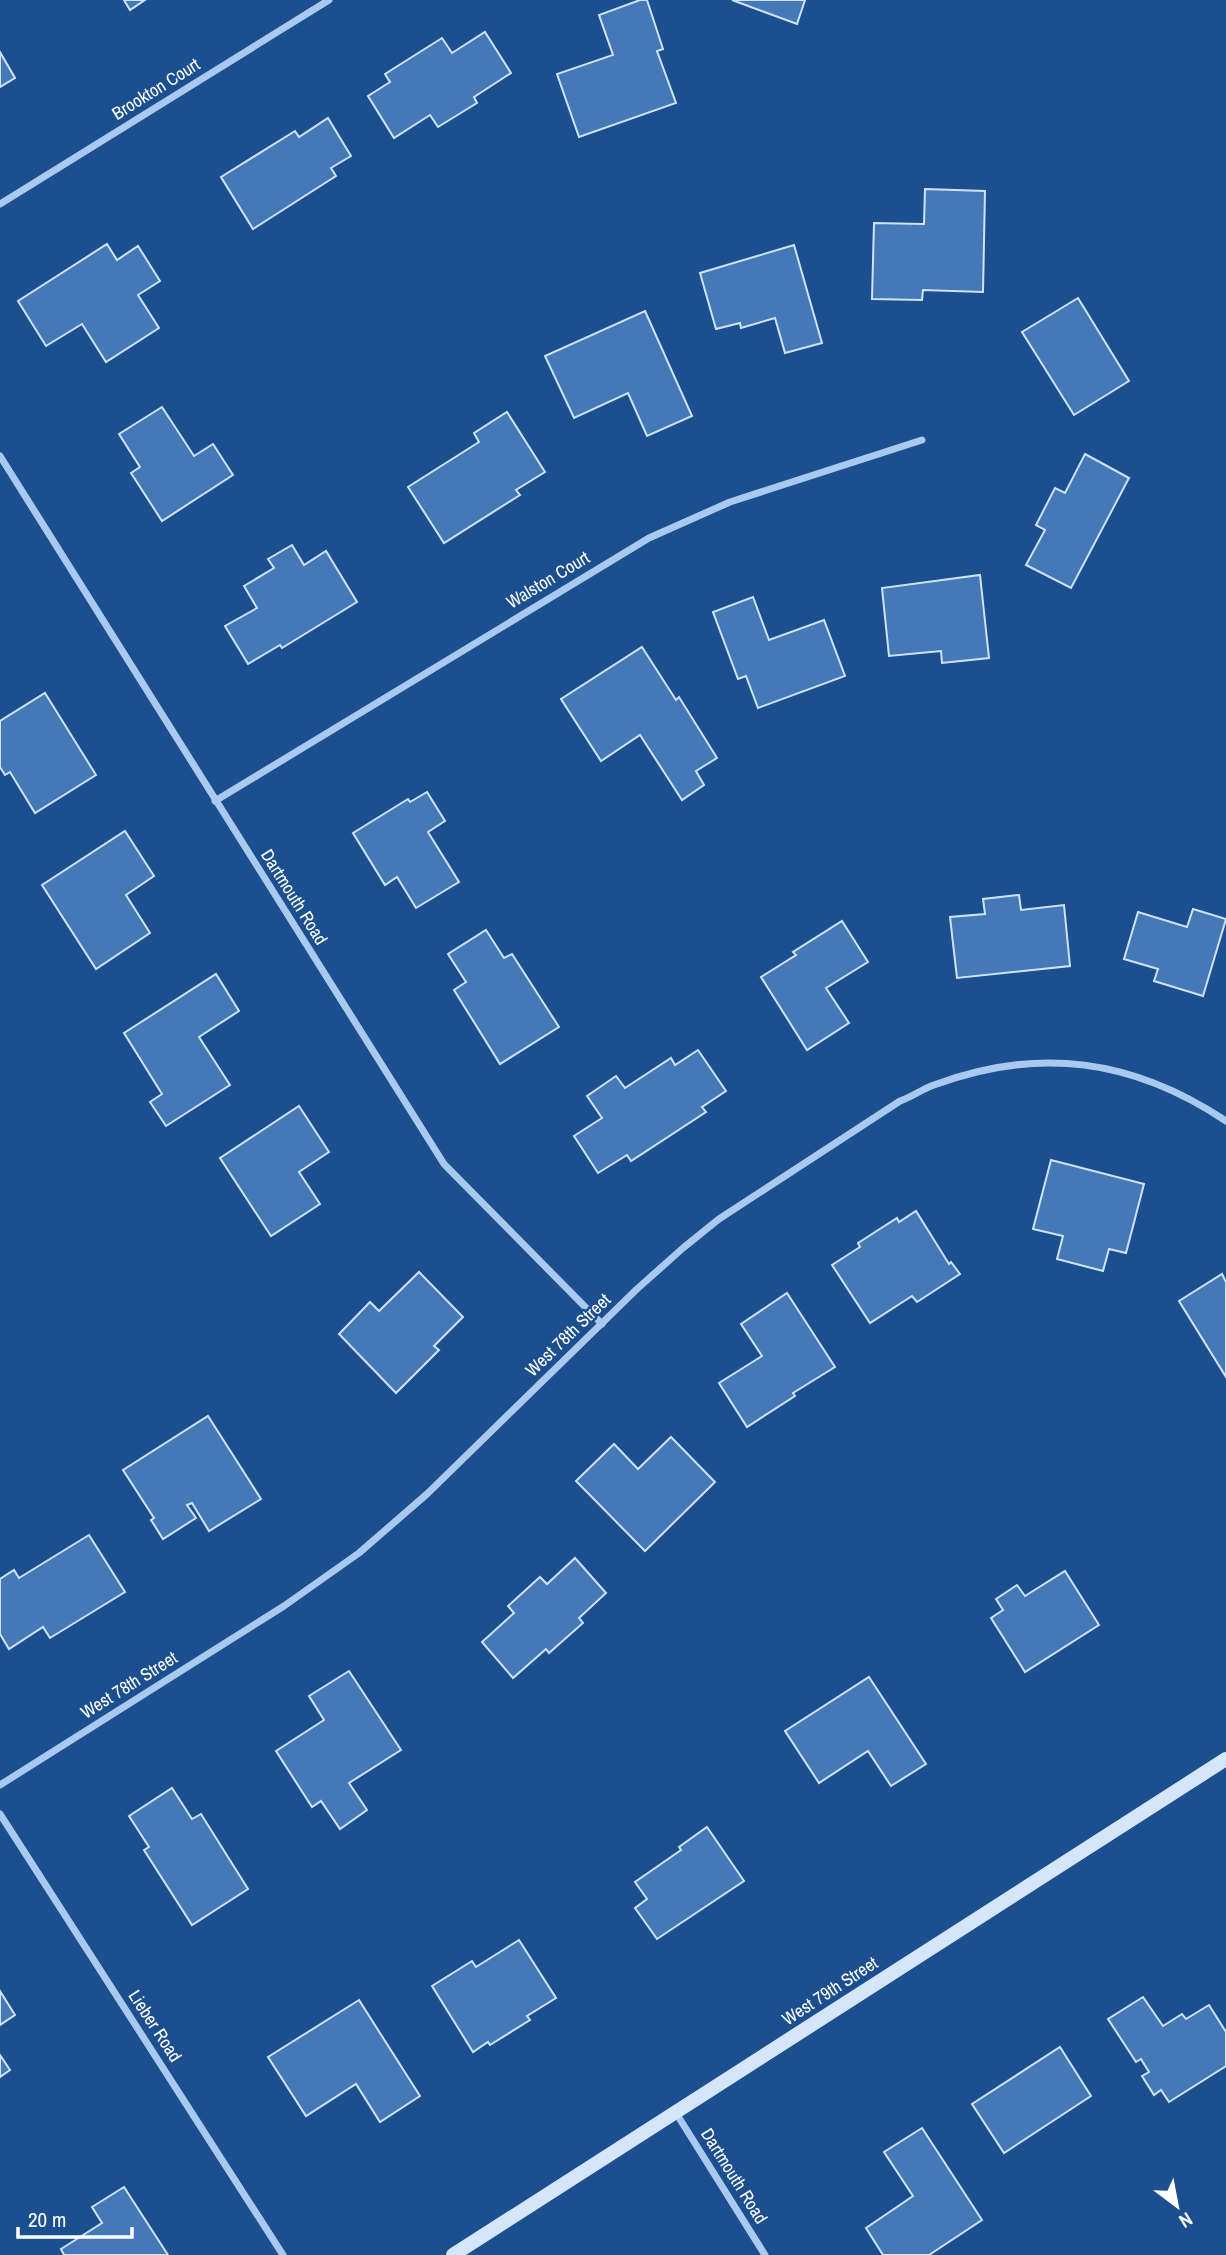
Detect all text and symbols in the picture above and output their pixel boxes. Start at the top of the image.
street label: Brookton Court [107,52,204,125]
street label: Walston Court [501,545,594,614]
street label: Dartmouth Road [255,844,334,949]
street label: West 78th Street [520,1288,616,1382]
street label: West 78th Street [76,1645,182,1724]
street label: West 79th Street [777,1950,883,2031]
street label: Lieber Road [123,1985,188,2067]
street label: Dartmouth Road [695,2123,774,2228]
north arrow [1142,2171,1212,2241]
scale bar [18,2196,131,2240]
text: 20 m [28,2205,66,2234]
text: N [1174,2206,1198,2234]

